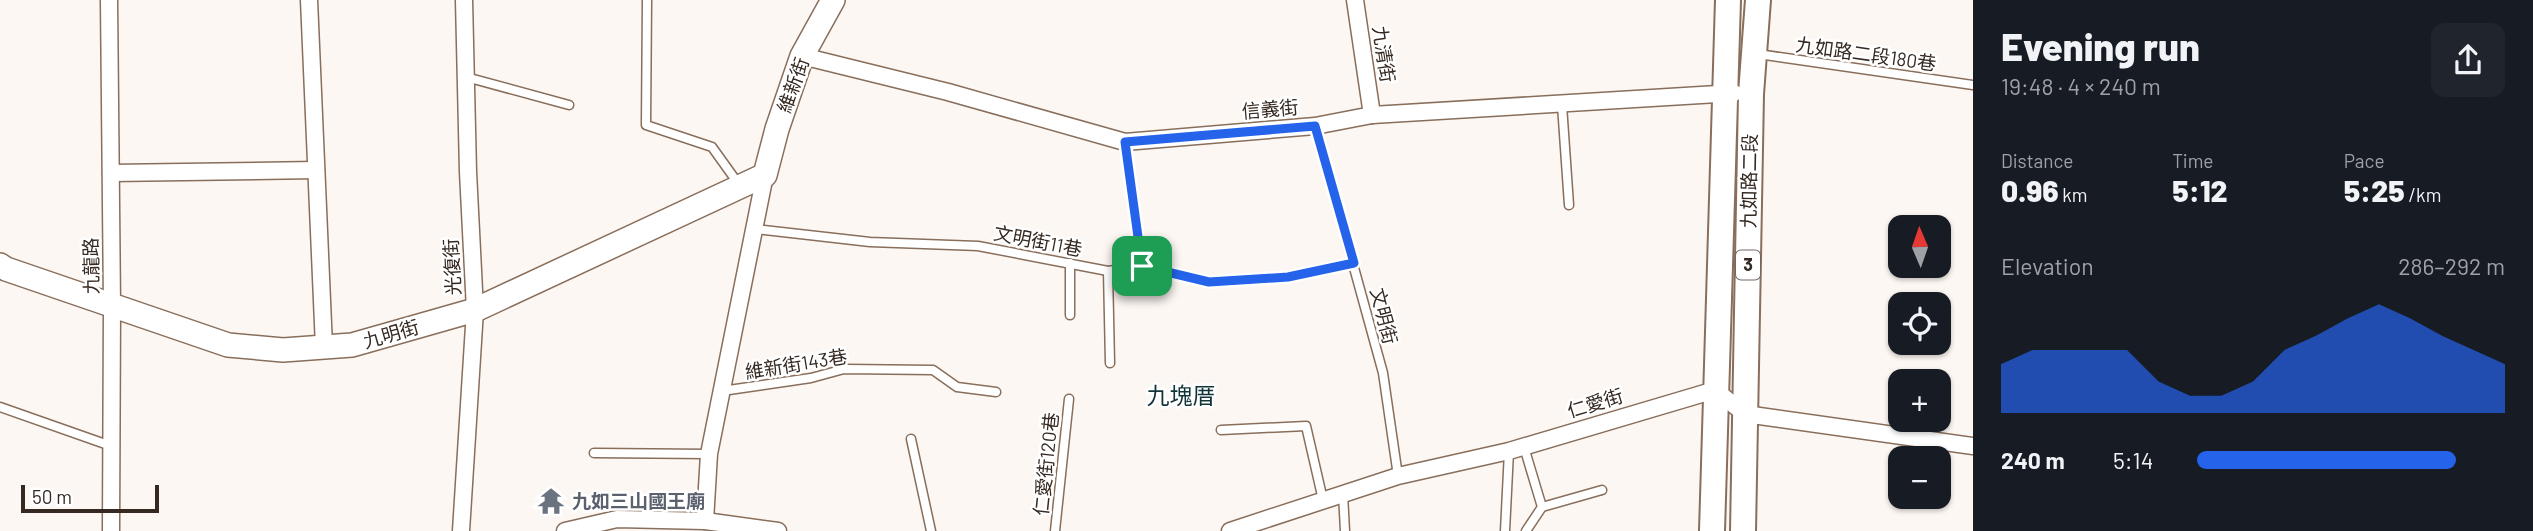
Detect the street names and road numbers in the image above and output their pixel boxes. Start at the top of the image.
street label: 九清街 [1369,24,1400,84]
street label: 九如路二段180巷 [1795,32,1938,75]
street label: 維新街 [772,54,813,116]
street label: 信義街 [1241,95,1299,122]
street label: 九如路二段 [1736,133,1761,229]
street label: 文明街11巷 [992,221,1084,260]
street label: 九龍路 [79,237,102,295]
street label: 光復街 [439,238,464,296]
road number: 3 [1736,250,1760,279]
street label: 文明街 [1366,285,1403,346]
street label: 九明街 [360,315,421,352]
street label: 維新街143巷 [743,344,849,383]
street label: 仁愛街 [1564,383,1625,422]
street label: 仁愛街120巷 [1029,411,1062,517]

